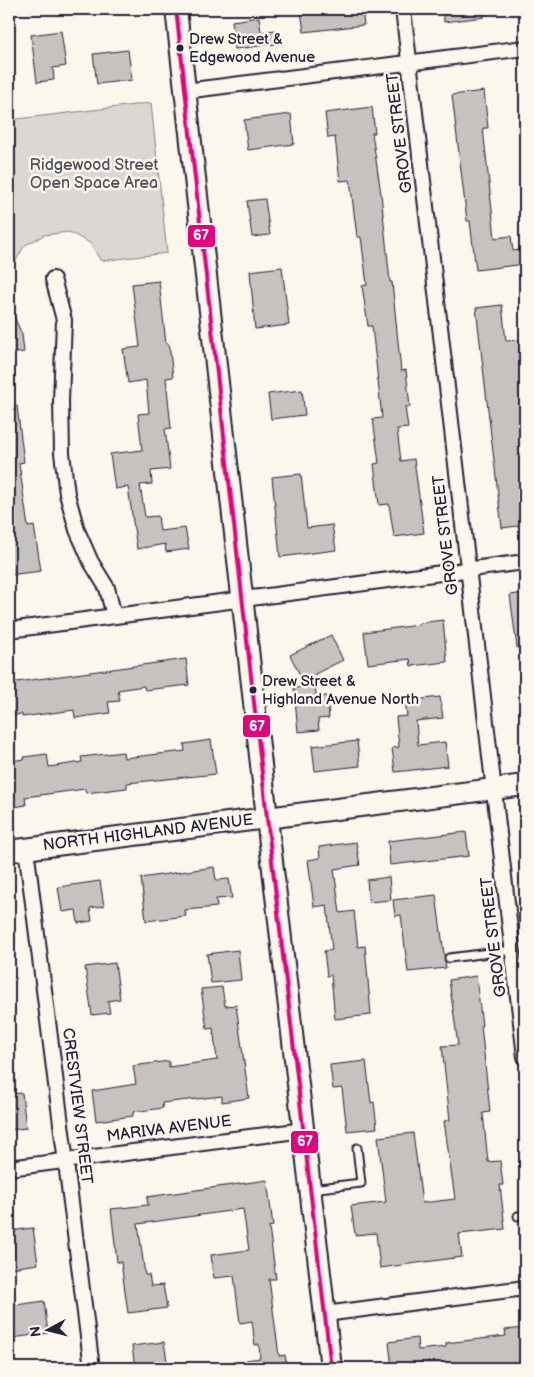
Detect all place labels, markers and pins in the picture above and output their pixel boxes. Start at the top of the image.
place label: Drew Street & Edgewood Avenue [189,30,315,67]
marker: Drew Street & Edgewood Avenue [175,43,185,53]
place label: Drew Street & Highland Avenue North [262,672,419,709]
marker: Drew Street & Highland Avenue North [248,685,258,695]

